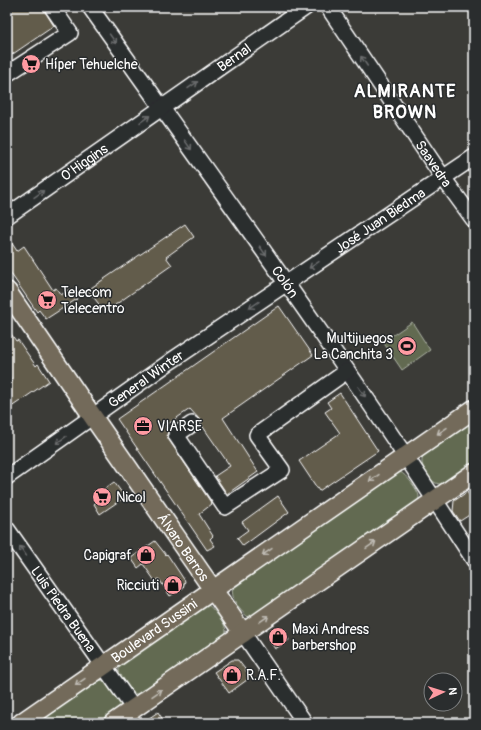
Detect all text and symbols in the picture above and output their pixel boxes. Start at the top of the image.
one-way arrow [109,33,117,44]
street label: Bernal [214,40,254,75]
supermarket icon: Híper Tehuelche [20,53,42,75]
place label: Híper Tehuelche [45,56,138,73]
one-way arrow [360,56,369,67]
district label: ALMIRANTE BROWN [354,80,456,124]
one-way arrow [188,81,199,89]
one-way arrow [140,115,151,123]
street label: Saavedra [412,137,456,190]
street label: O'Higgins [57,139,111,184]
one-way arrow [184,139,192,150]
street label: José Juan Biedma [332,184,428,257]
one-way arrow [33,190,44,198]
one-way arrow [259,245,267,256]
one-way arrow [309,261,320,269]
street label: Colón [268,262,302,301]
place label: Telecom Telecentro [61,284,125,317]
supermarket icon: Telecom Telecentro [36,289,58,311]
one-way arrow [249,301,260,309]
place label: Multijuegos La Canchita 3 [314,330,394,363]
sports icon: Multijuegos La Canchita 3 [396,335,418,357]
street label: General Winter [105,347,187,411]
one-way arrow [358,386,366,397]
office icon: VIARSE [132,415,154,437]
place label: VIARSE [157,418,202,435]
one-way arrow [437,427,448,435]
one-way arrow [55,436,66,444]
one-way arrow [368,474,379,482]
supermarket icon: Nicol [91,486,113,508]
place label: Nicol [116,489,146,506]
street label: Álvaro Barros [154,509,213,585]
one-way arrow [365,541,376,549]
shop icon: Capigraf [135,544,157,566]
one-way arrow [19,546,27,557]
place label: Capigraf [84,547,132,564]
one-way arrow [262,548,273,556]
street label: Luis Piedra Buena [27,563,100,655]
shop icon: Ricciuti [162,574,184,596]
place label: Ricciuti [117,577,159,594]
street label: Boulevard Sussini [108,595,201,666]
one-way arrow [258,615,269,623]
place label: Maxi Andress barbershop [292,621,370,654]
shop icon: Maxi Andress barbershop [267,626,289,648]
shop icon: R.A.F. [221,664,243,686]
place label: R.A.F. [246,667,281,684]
north arrow [423,672,463,712]
one-way arrow [75,678,86,686]
text: N [446,687,459,696]
one-way arrow [151,689,162,697]

